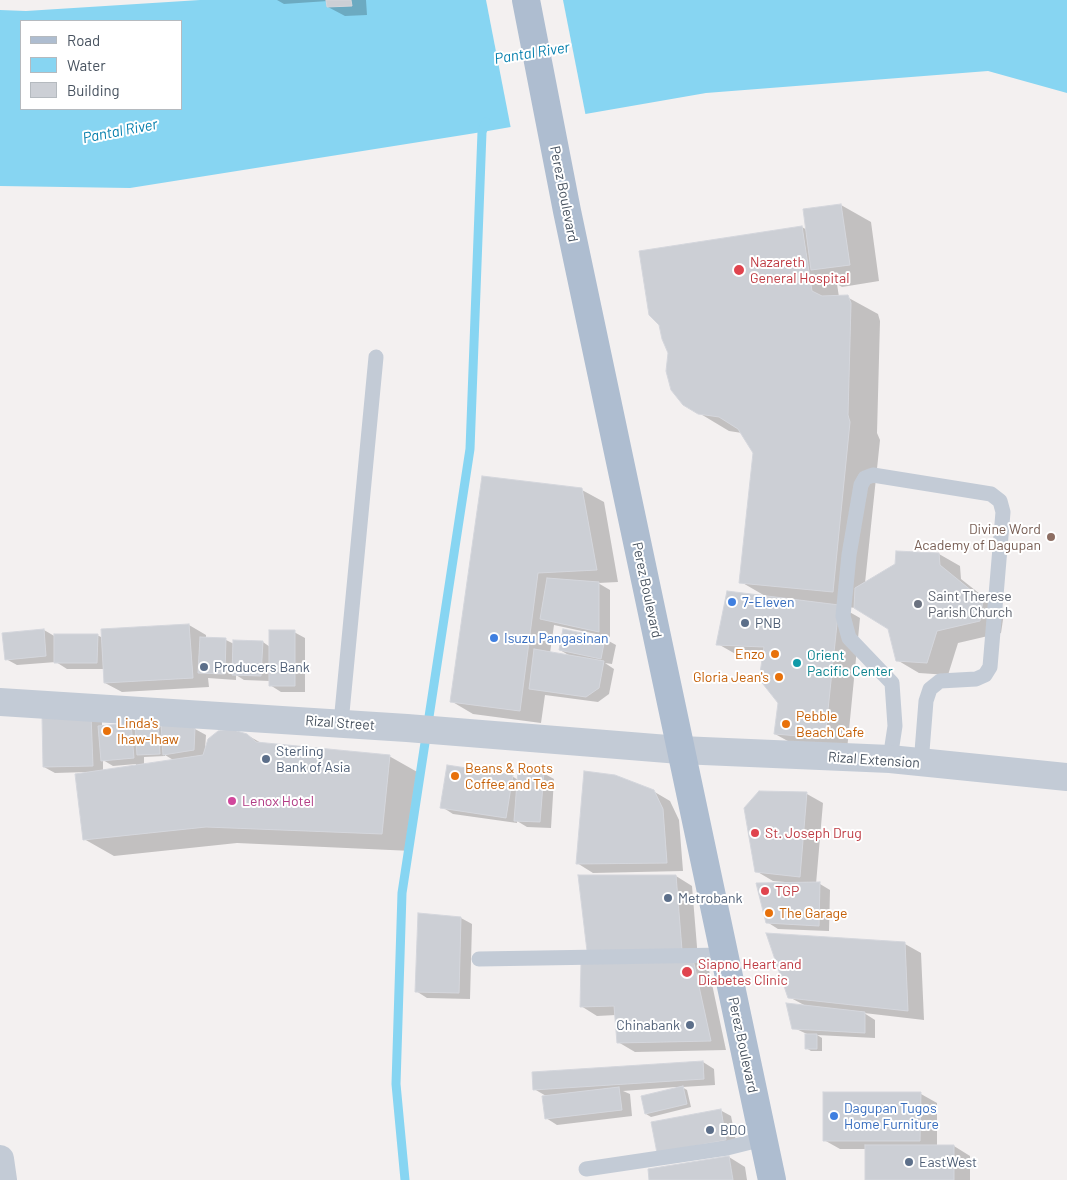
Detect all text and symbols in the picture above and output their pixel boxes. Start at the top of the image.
legend [20,20,182,110]
text: Road [67,31,100,49]
water label: Pantal River [493,38,571,68]
text: Water [67,56,106,74]
text: Building [67,81,120,99]
water label: Pantal River [81,115,159,147]
street label: Perez Boulevard [546,144,582,244]
place label: Nazareth General Hospital [750,254,849,286]
marker: Nazareth General Hospital [732,263,746,277]
place label: Divine Word Academy of Dagupan [914,521,1041,554]
marker: Divine Word Academy of Dagupan [1045,531,1057,543]
street label: Perez Boulevard [629,540,665,640]
place label: Saint Therese Parish Church [928,588,1013,620]
place label: 7-Eleven [742,594,795,610]
marker: 7-Eleven [726,596,738,608]
marker: Saint Therese Parish Church [912,598,924,610]
place label: PNB [755,615,781,631]
marker: PNB [739,617,751,629]
place label: Isuzu Pangasinan [504,630,609,646]
marker: Isuzu Pangasinan [488,632,500,644]
place label: Enzo [735,646,765,662]
place label: Orient Pacific Center [807,647,893,680]
marker: Enzo [769,648,781,660]
marker: Orient Pacific Center [791,657,803,669]
place label: Producers Bank [214,659,310,675]
marker: Producers Bank [198,661,210,673]
place label: Gloria Jean's [693,669,769,685]
marker: Gloria Jean's [773,671,785,683]
place label: Pebble Beach Cafe [796,708,864,740]
street label: Rizal Street [305,712,375,734]
place label: Linda's Ihaw-Ihaw [117,715,179,748]
marker: Pebble Beach Cafe [780,718,792,730]
marker: Linda's Ihaw-Ihaw [101,725,113,737]
place label: Sterling Bank of Asia [276,743,350,776]
street label: Rizal Extension [827,748,921,772]
marker: Sterling Bank of Asia [260,753,272,765]
place label: Beans & Roots Coffee and Tea [465,760,555,792]
marker: Beans & Roots Coffee and Tea [449,770,461,782]
place label: Lenox Hotel [242,793,314,809]
marker: Lenox Hotel [226,795,238,807]
place label: St. Joseph Drug [765,825,862,841]
marker: St. Joseph Drug [749,827,761,839]
place label: TGP [775,883,799,899]
marker: TGP [759,885,771,897]
place label: Metrobank [678,890,742,906]
marker: Metrobank [662,892,674,904]
place label: The Garage [779,905,847,921]
marker: The Garage [763,907,775,919]
place label: Siapno Heart and Diabetes Clinic [698,956,802,989]
marker: Siapno Heart and Diabetes Clinic [680,965,694,979]
street label: Perez Boulevard [725,995,761,1095]
place label: Chinabank [616,1017,680,1033]
marker: Chinabank [684,1019,696,1031]
place label: Dagupan Tugos Home Furniture [844,1100,939,1132]
marker: Dagupan Tugos Home Furniture [828,1110,840,1122]
place label: BDO [720,1122,746,1138]
marker: BDO [704,1124,716,1136]
place label: EastWest [919,1154,977,1170]
marker: EastWest [903,1156,915,1168]

